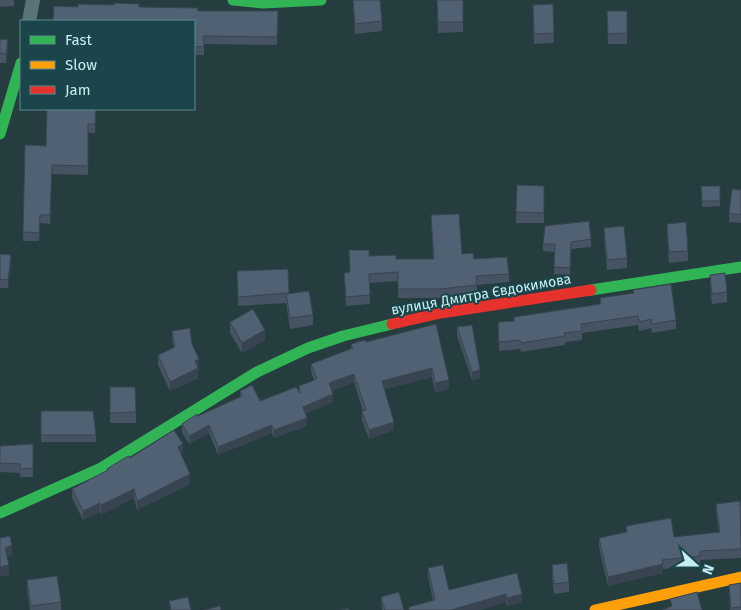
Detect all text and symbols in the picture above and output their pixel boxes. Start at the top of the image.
legend [20,20,195,110]
text: Fast [65,31,92,49]
text: Slow [65,56,97,74]
text: Jam [65,81,91,99]
street label: вулиця Дмитра Євдокимова [390,270,573,319]
north arrow [671,540,721,590]
text: N [698,562,717,577]

